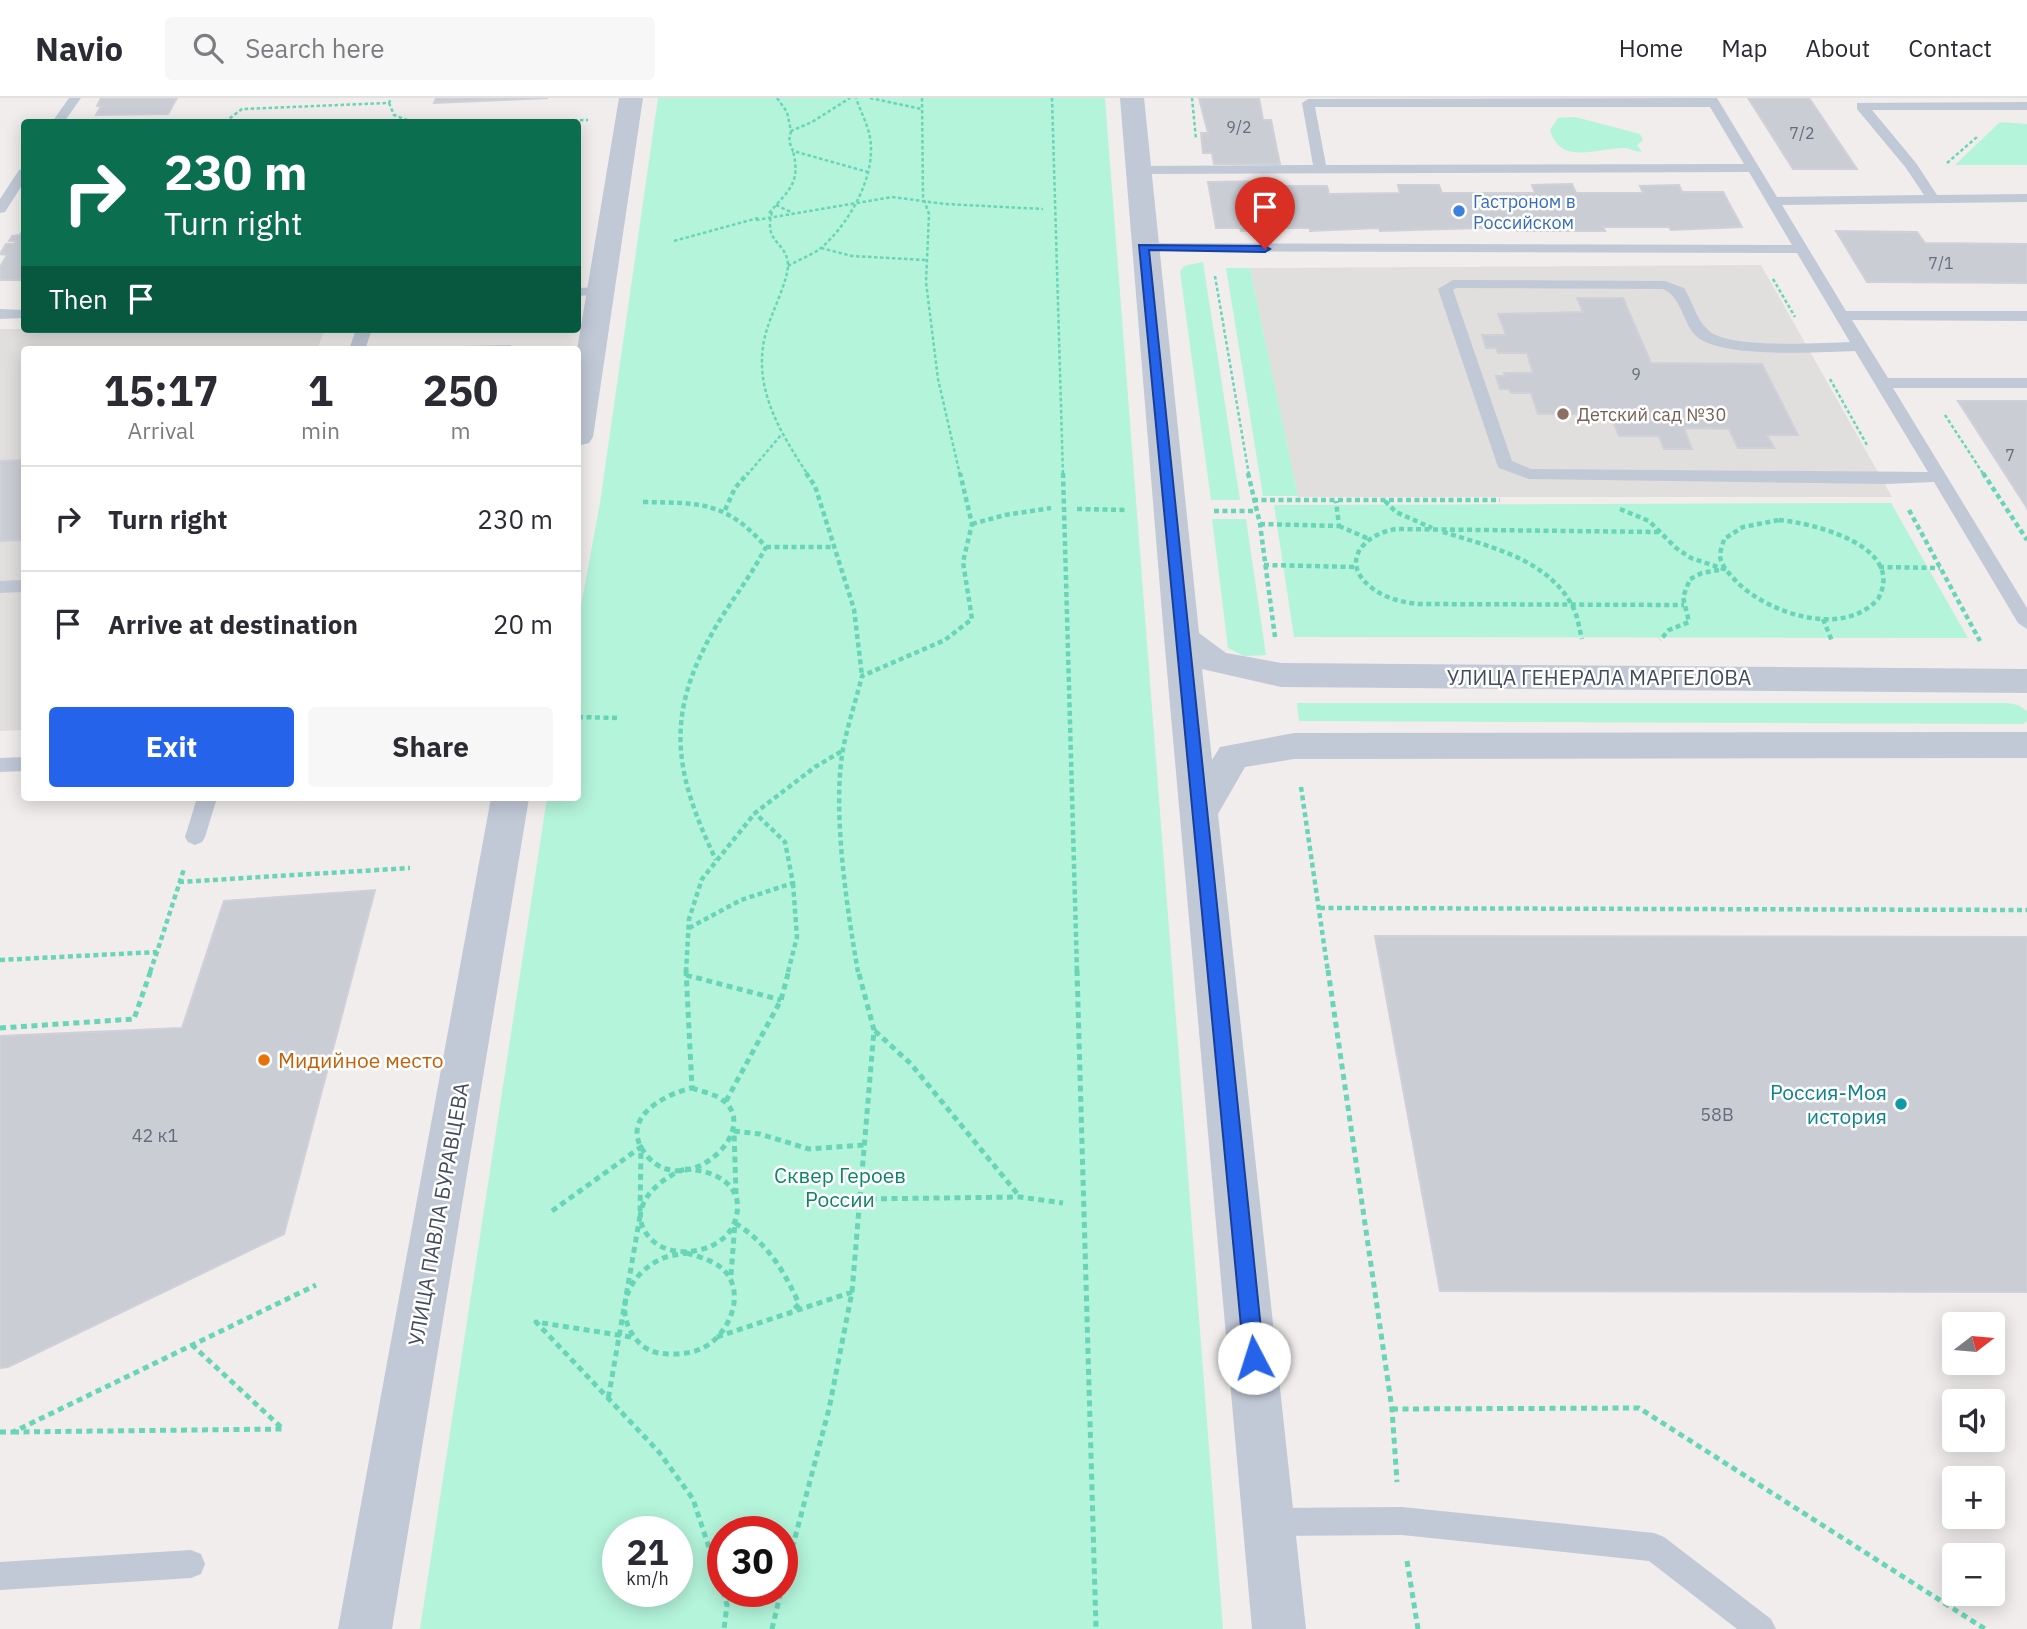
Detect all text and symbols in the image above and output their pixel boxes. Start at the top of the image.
search box [165,17,655,80]
text: Navio [35,27,123,70]
icon: search [189,29,227,67]
text: Search here [245,31,385,65]
text: Home [1619,32,1683,64]
text: Map [1721,32,1767,64]
text: About [1805,32,1870,64]
text: Contact [1908,32,1992,64]
house number: 9/2 [1226,117,1252,137]
house number: 7/2 [1789,123,1815,143]
text: 230 m [164,140,308,203]
icon: right [49,147,140,238]
pin [1235,177,1295,249]
icon: arrive [1246,188,1284,226]
place label: Гастроном в Российском [1473,190,1576,234]
text: Turn right [164,202,302,244]
marker: Гастроном в Российском [1451,203,1467,219]
house number: 7/1 [1928,253,1954,273]
icon: arrive [122,280,160,318]
text: Then [49,282,108,316]
text: 15:17 [104,363,218,418]
text: 1 [308,363,333,418]
text: 250 [423,363,498,418]
house number: 9 [1631,364,1641,384]
place label: Детский сад №30 [1577,403,1726,426]
marker: Детский сад №30 [1555,406,1571,422]
text: Arrival [128,415,195,445]
text: min [301,415,340,445]
text: m [450,415,471,445]
house number: 7 [2005,445,2015,465]
icon: right [49,500,87,538]
text: Turn right [108,502,227,536]
text: 230 m [477,502,553,536]
icon: arrive [49,605,87,643]
text: Arrive at destination [108,607,358,641]
text: 20 m [493,607,553,641]
street label: УЛИЦА ГЕНЕРАЛА МАРГЕЛОВА [1447,663,1751,691]
button: Exit [49,707,294,787]
button: Share [308,707,553,787]
place label: Мидийное место [278,1046,443,1074]
marker: Мидийное место [256,1052,272,1068]
place label: Россия-Моя история [1770,1078,1887,1130]
street label: УЛИЦА ПАВЛА БУРАВЦЕВА [401,1080,475,1348]
marker: Россия-Моя история [1893,1096,1909,1112]
house number: 58В [1700,1103,1734,1126]
house number: 42 к1 [132,1124,178,1147]
park label: Сквер Героев России [774,1161,906,1213]
north arrow [1942,1312,2006,1376]
map controls [1942,1312,2005,1606]
position arrow [1217,1321,1291,1395]
button: sound [1942,1389,2005,1452]
button: + [1942,1466,2005,1529]
speed limit sign: 30 [707,1516,798,1607]
text: 21 [626,1529,669,1575]
button: − [1942,1543,2005,1606]
text: km/h [626,1567,669,1590]

